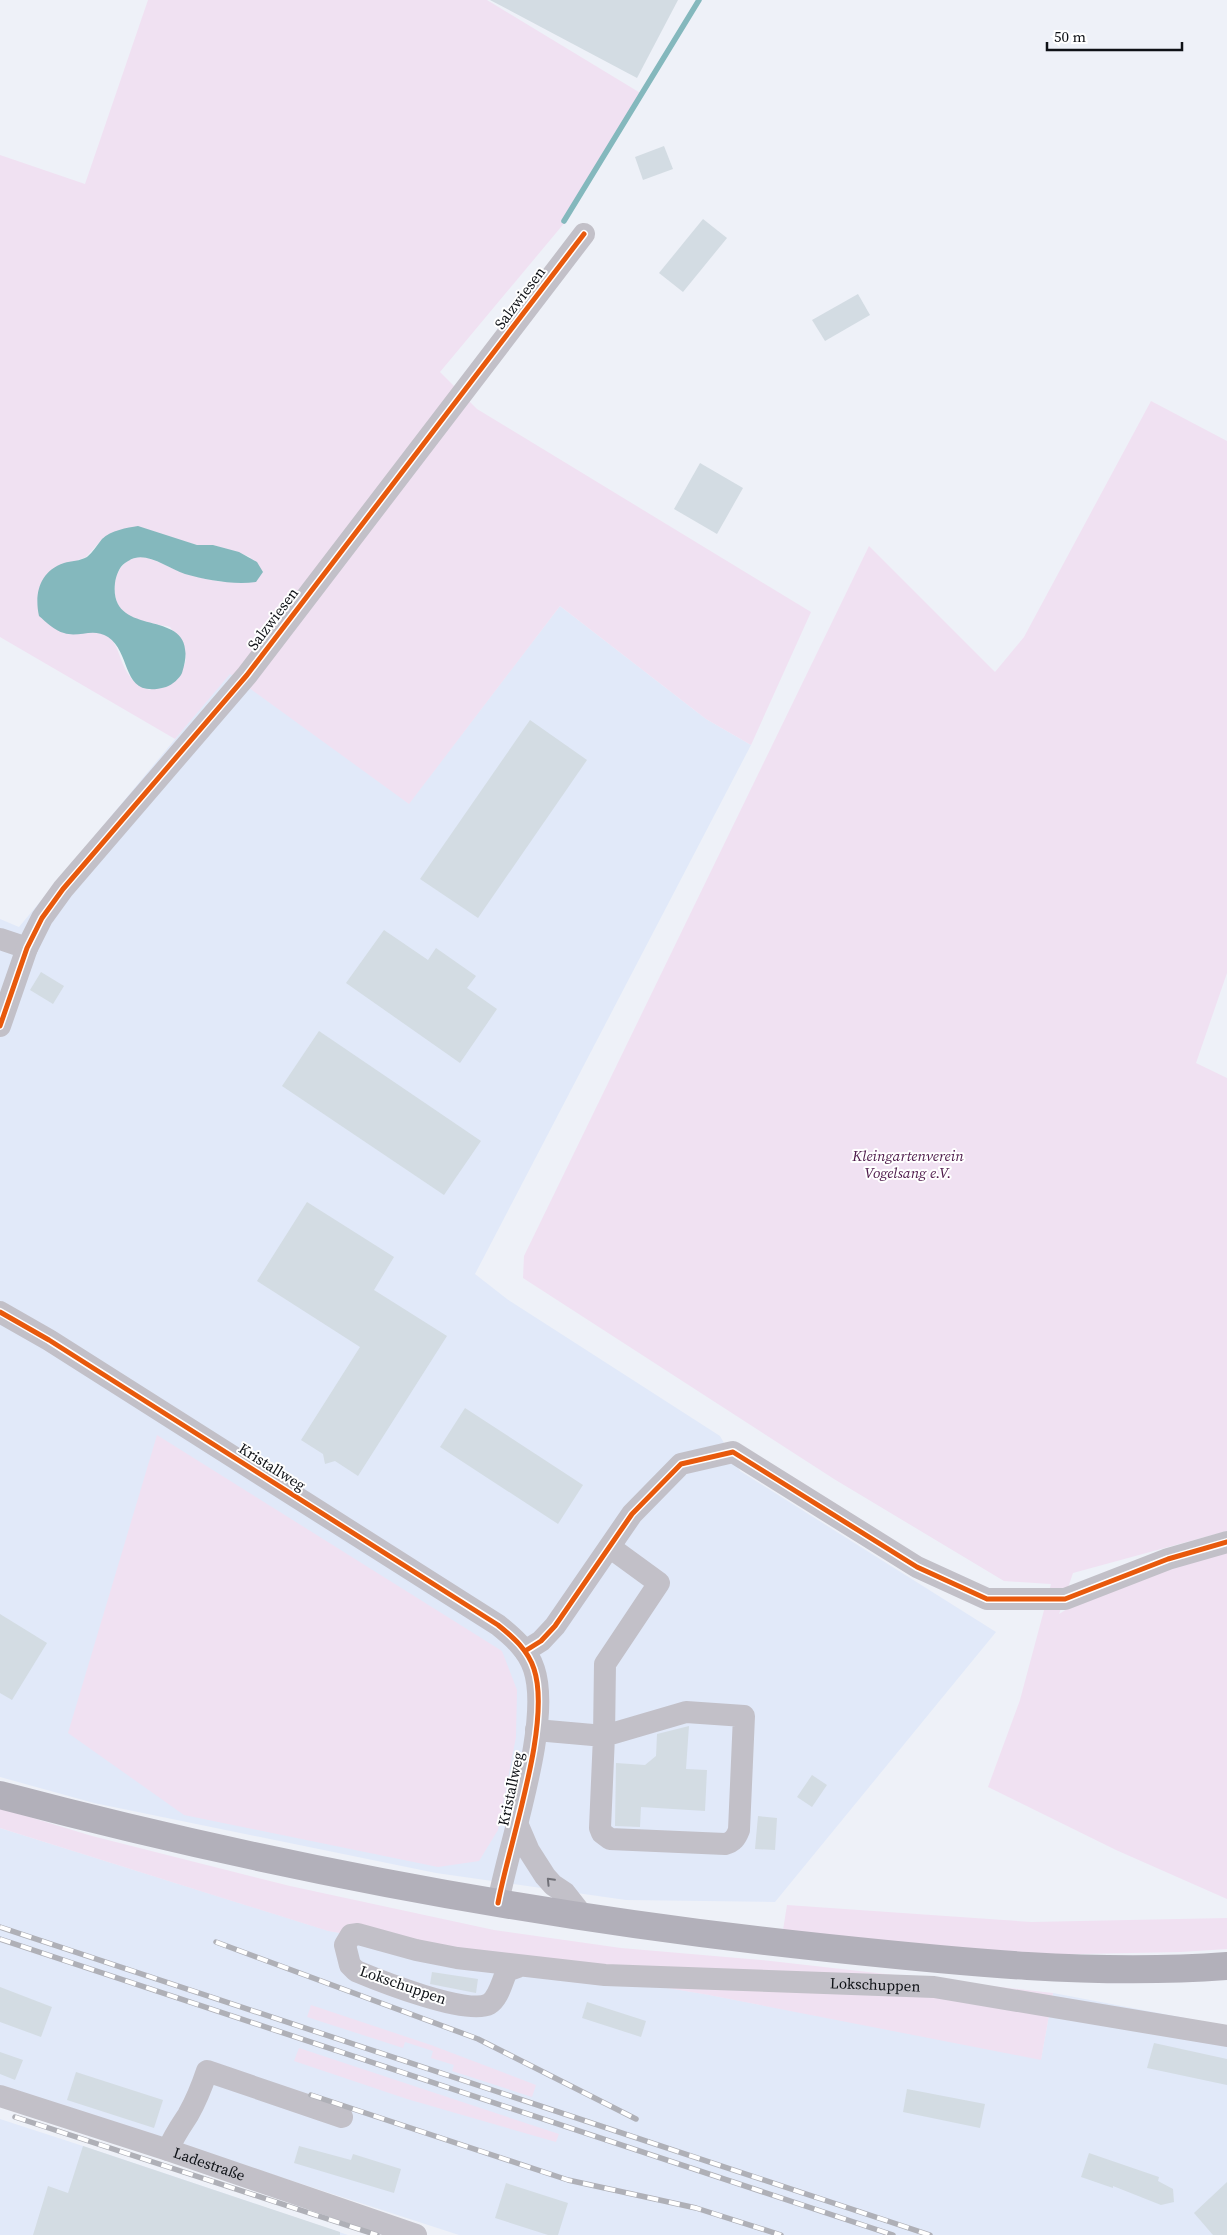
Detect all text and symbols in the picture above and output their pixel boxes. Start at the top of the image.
scale bar [1047,20,1182,52]
text: 50 m [1054,26,1086,47]
street label: Salzwiesen [489,262,550,333]
street label: Salzwiesen [242,583,303,654]
park label: Kleingartenverein Vogelsang e.V. [851,1145,964,1183]
street label: Kristallweg [235,1438,310,1496]
street label: Kristallweg [492,1750,529,1828]
one-way arrow [547,1878,556,1887]
street label: Lokschuppen [357,1960,449,2009]
street label: Lokschuppen [830,1972,921,1996]
street label: Ladestraße [171,2142,248,2186]

